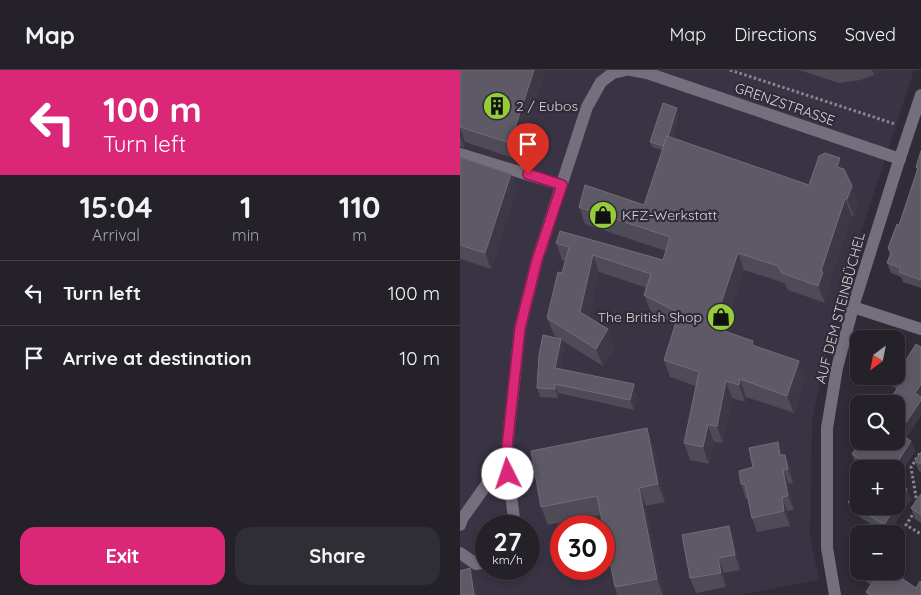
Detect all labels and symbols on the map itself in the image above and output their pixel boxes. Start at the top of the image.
street label: GRENZSTRASSE [733,78,837,130]
building icon: 2 / Eubos [482,91,512,121]
place label: 2 / Eubos [516,97,578,115]
pin [507,123,549,174]
shop icon: KFZ-Werkstatt [588,200,618,230]
place label: KFZ-Werkstatt [622,206,717,224]
street label: AUF DEM STEINBÜCHEL [811,230,869,386]
shop icon: The British Shop [706,302,736,332]
place label: The British Shop [598,308,702,326]
north arrow [850,330,905,385]
position arrow [481,447,533,499]
speed limit sign: 30 [550,515,615,580]

